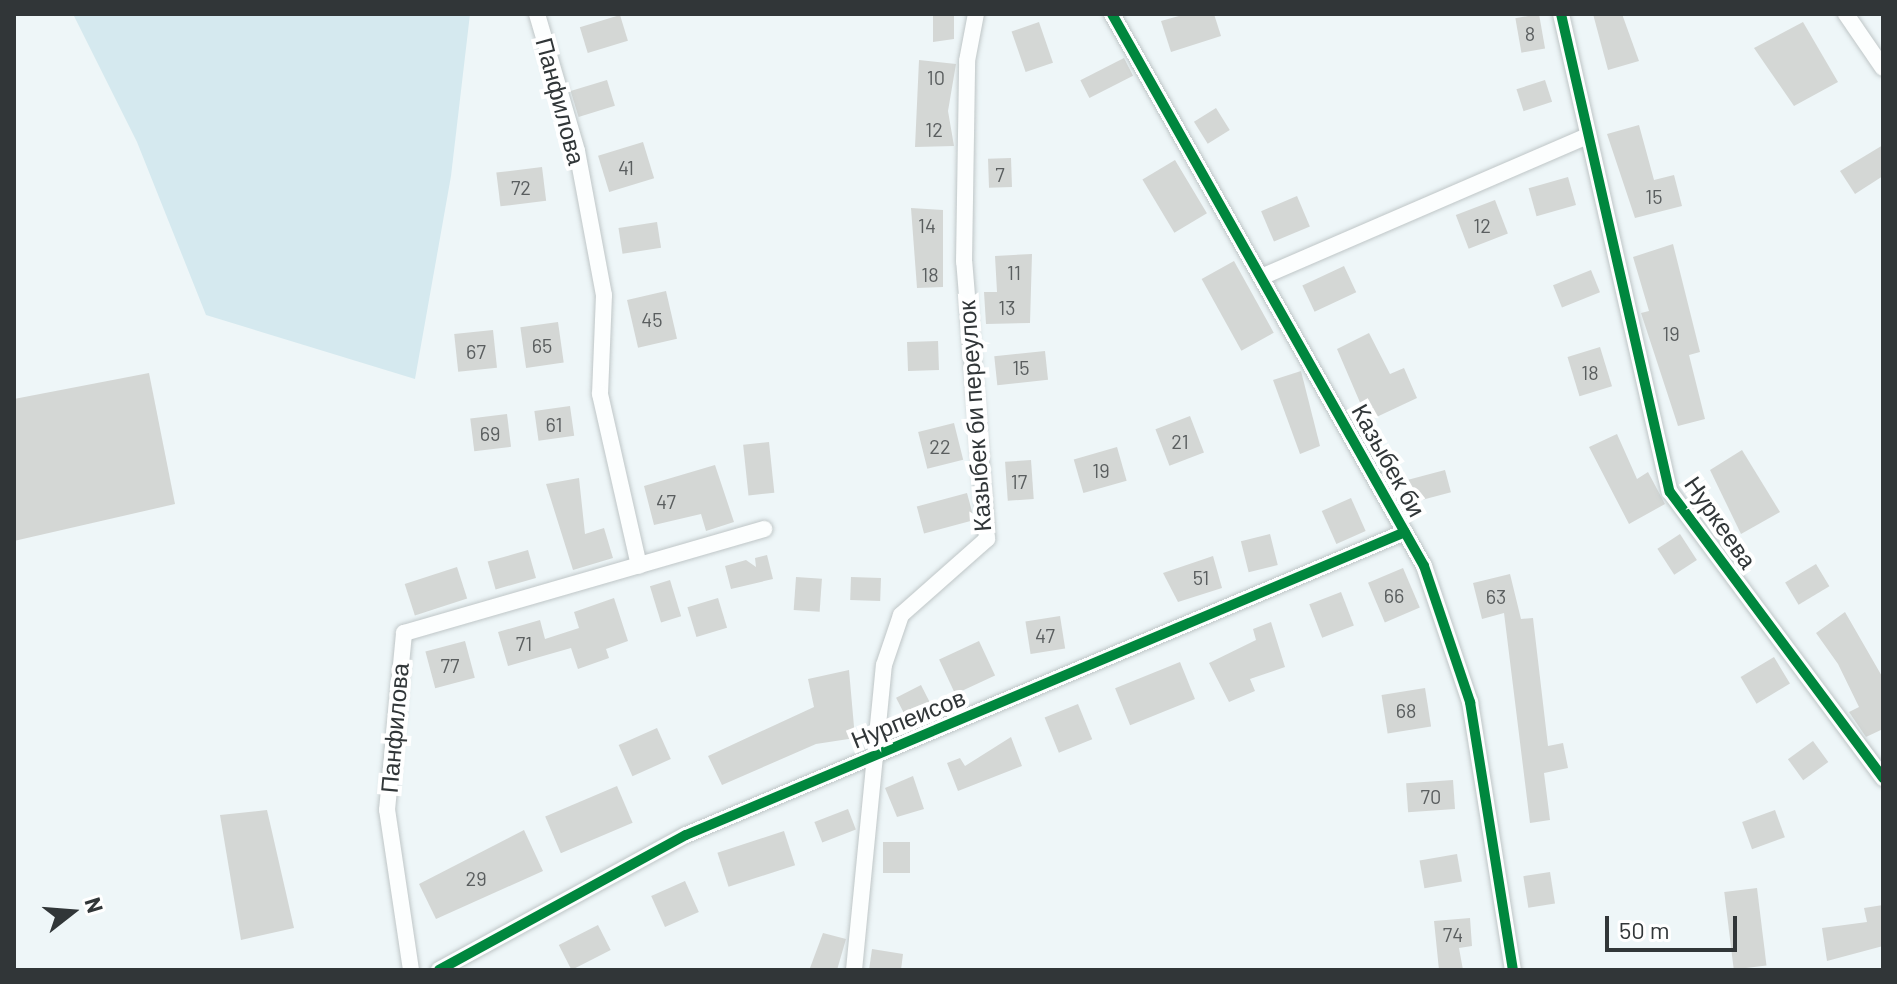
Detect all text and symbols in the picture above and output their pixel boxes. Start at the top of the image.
house number: 8 [1525,21,1535,45]
street label: Панфилова [530,34,592,168]
house number: 10 [927,65,945,89]
house number: 12 [925,117,943,141]
house number: 41 [618,155,634,179]
house number: 7 [995,162,1005,186]
house number: 72 [511,175,531,199]
house number: 15 [1645,184,1663,208]
house number: 14 [918,213,936,237]
house number: 12 [1473,213,1491,237]
house number: 11 [1007,260,1021,284]
house number: 18 [921,262,939,286]
house number: 13 [998,295,1016,319]
street label: Казыбек би переулок [952,299,996,533]
house number: 45 [641,307,663,331]
house number: 19 [1662,321,1680,345]
house number: 65 [532,333,552,357]
house number: 67 [466,339,486,363]
house number: 15 [1012,355,1030,379]
house number: 18 [1581,360,1599,384]
street label: Казыбек би [1346,399,1432,521]
house number: 61 [546,412,562,436]
house number: 69 [480,421,500,445]
house number: 21 [1171,429,1189,453]
house number: 22 [929,434,951,458]
house number: 19 [1092,458,1110,482]
house number: 17 [1011,469,1027,493]
street label: Нуркеева [1679,470,1763,574]
house number: 47 [656,489,676,513]
house number: 51 [1193,565,1209,589]
house number: 66 [1384,583,1404,607]
house number: 63 [1486,584,1506,608]
house number: 47 [1035,623,1055,647]
house number: 71 [516,631,532,655]
house number: 77 [441,653,459,677]
street label: Панфилова [374,662,414,794]
street label: Нурпеисов [847,682,969,754]
house number: 68 [1396,698,1416,722]
house number: 70 [1421,784,1441,808]
house number: 29 [465,866,487,890]
north arrow [32,872,112,952]
text: N [80,894,110,916]
scale bar [1609,900,1741,950]
text: 50 m [1619,915,1670,944]
house number: 74 [1443,922,1463,946]

